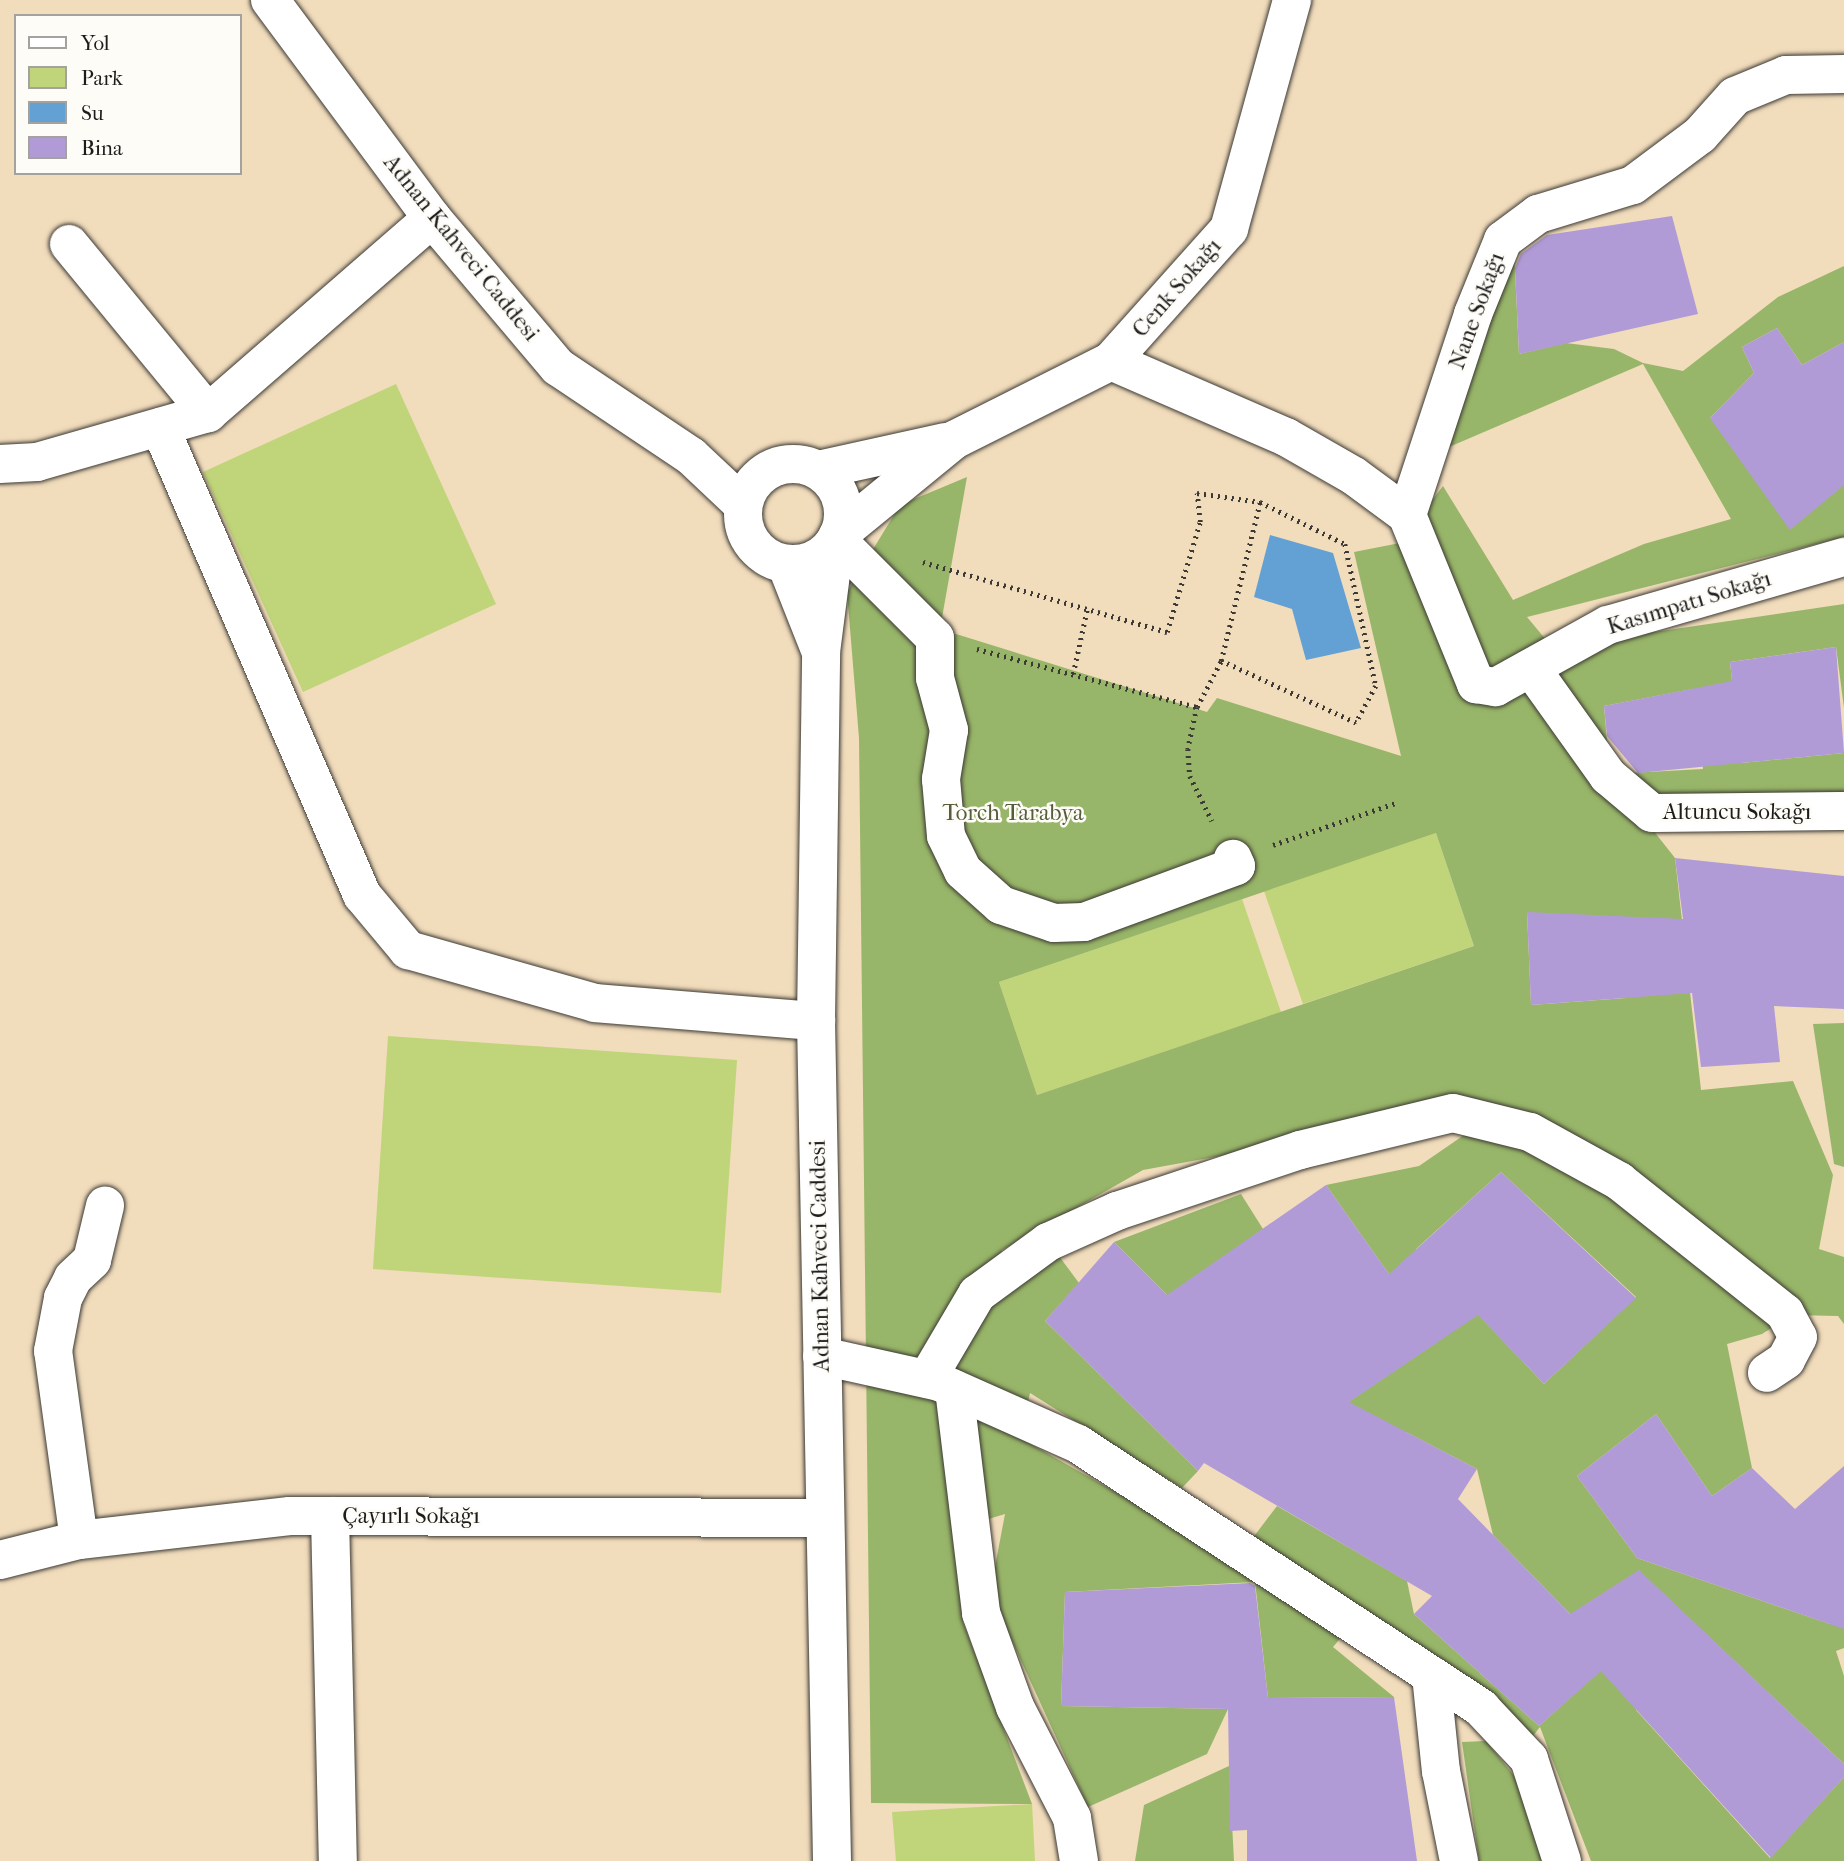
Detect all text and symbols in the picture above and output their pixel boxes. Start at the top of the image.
legend [14,14,242,175]
text: Yol [81,31,110,55]
text: Park [81,66,123,90]
text: Su [81,101,104,125]
text: Bina [81,136,123,160]
street label: Adnan Kahveci Caddesi [377,149,545,347]
street label: Cenk Sokağı [1127,233,1227,343]
street label: Nane Sokağı [1443,249,1511,373]
street label: Kasımpatı Sokağı [1604,565,1774,641]
street label: Altuncu Sokağı [1663,798,1811,826]
park label: Torch Tarabya [942,799,1084,827]
street label: Adnan Kahveci Caddesi [804,1140,836,1372]
street label: Çayırlı Sokağı [342,1502,480,1530]

